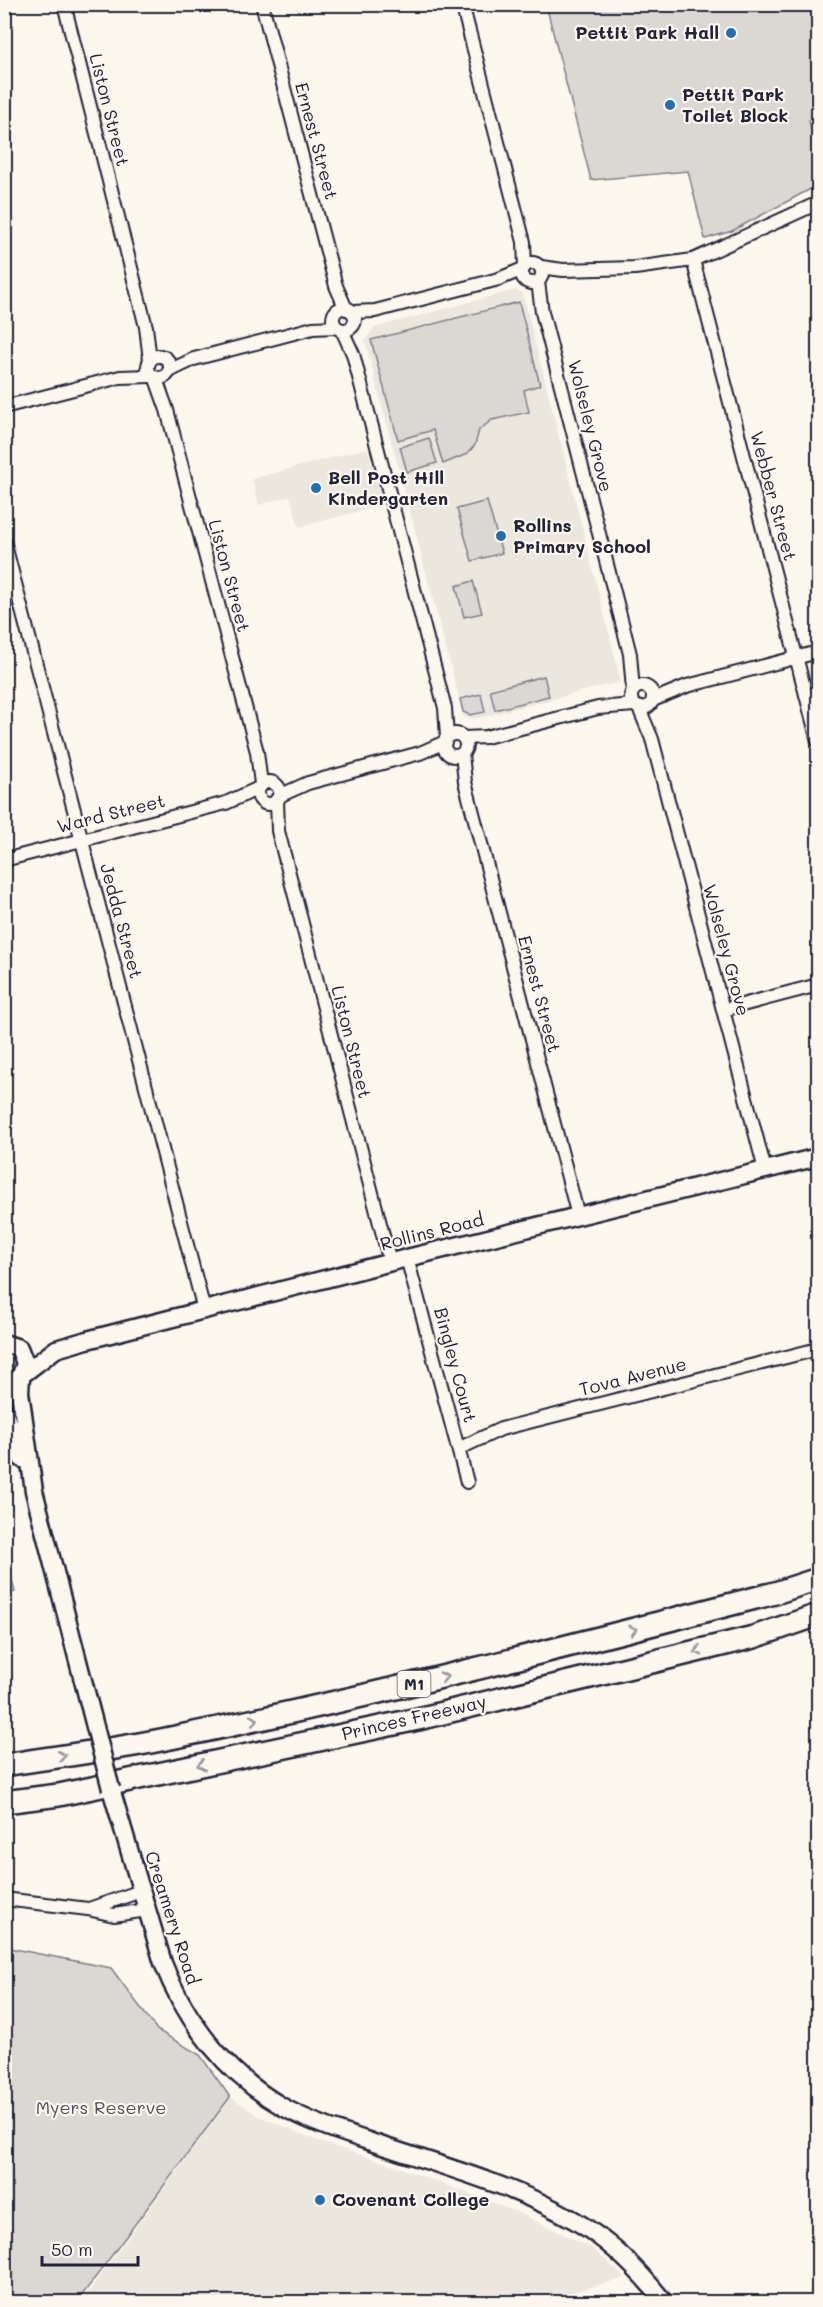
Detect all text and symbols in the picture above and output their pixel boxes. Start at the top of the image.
place label: Pettit Park Hall [575,20,719,44]
marker: Pettit Park Hall [724,26,738,40]
street label: Liston Street [84,51,136,169]
street label: Ernest Street [290,80,344,202]
place label: Pettit Park Toilet Block [682,82,788,127]
marker: Pettit Park Toilet Block [663,98,677,112]
street label: Wolseley Grove [563,357,619,494]
street label: Webber Street [745,428,803,563]
place label: Bell Post Hill Kindergarten [328,465,448,510]
marker: Bell Post Hill Kindergarten [309,481,323,495]
place label: Rollins Primary School [513,513,651,558]
street label: Liston Street [203,517,256,635]
marker: Rollins Primary School [494,529,508,543]
street label: Ward Street [54,788,167,838]
street label: Jedda Street [95,861,149,981]
street label: Wolseley Grove [698,881,756,1018]
street label: Ernest Street [513,933,567,1055]
street label: Liston Street [326,983,378,1101]
street label: Rollins Road [377,1207,486,1256]
street label: Bingley Court [429,1305,483,1425]
street label: Tova Avenue [577,1351,689,1401]
one-way arrow [628,1624,638,1637]
one-way arrow [693,1643,703,1656]
road number: M1 [398,1671,430,1697]
one-way arrow [439,1671,449,1684]
street label: Princes Freeway [339,1689,488,1745]
one-way arrow [249,1714,259,1727]
one-way arrow [58,1750,67,1762]
one-way arrow [196,1758,206,1771]
street label: Creamery Road [140,1848,206,1987]
park label: Myers Reserve [36,2095,166,2119]
place label: Covenant College [332,2187,489,2211]
marker: Covenant College [313,2193,327,2207]
scale bar [42,2229,138,2267]
text: 50 m [51,2237,93,2261]

